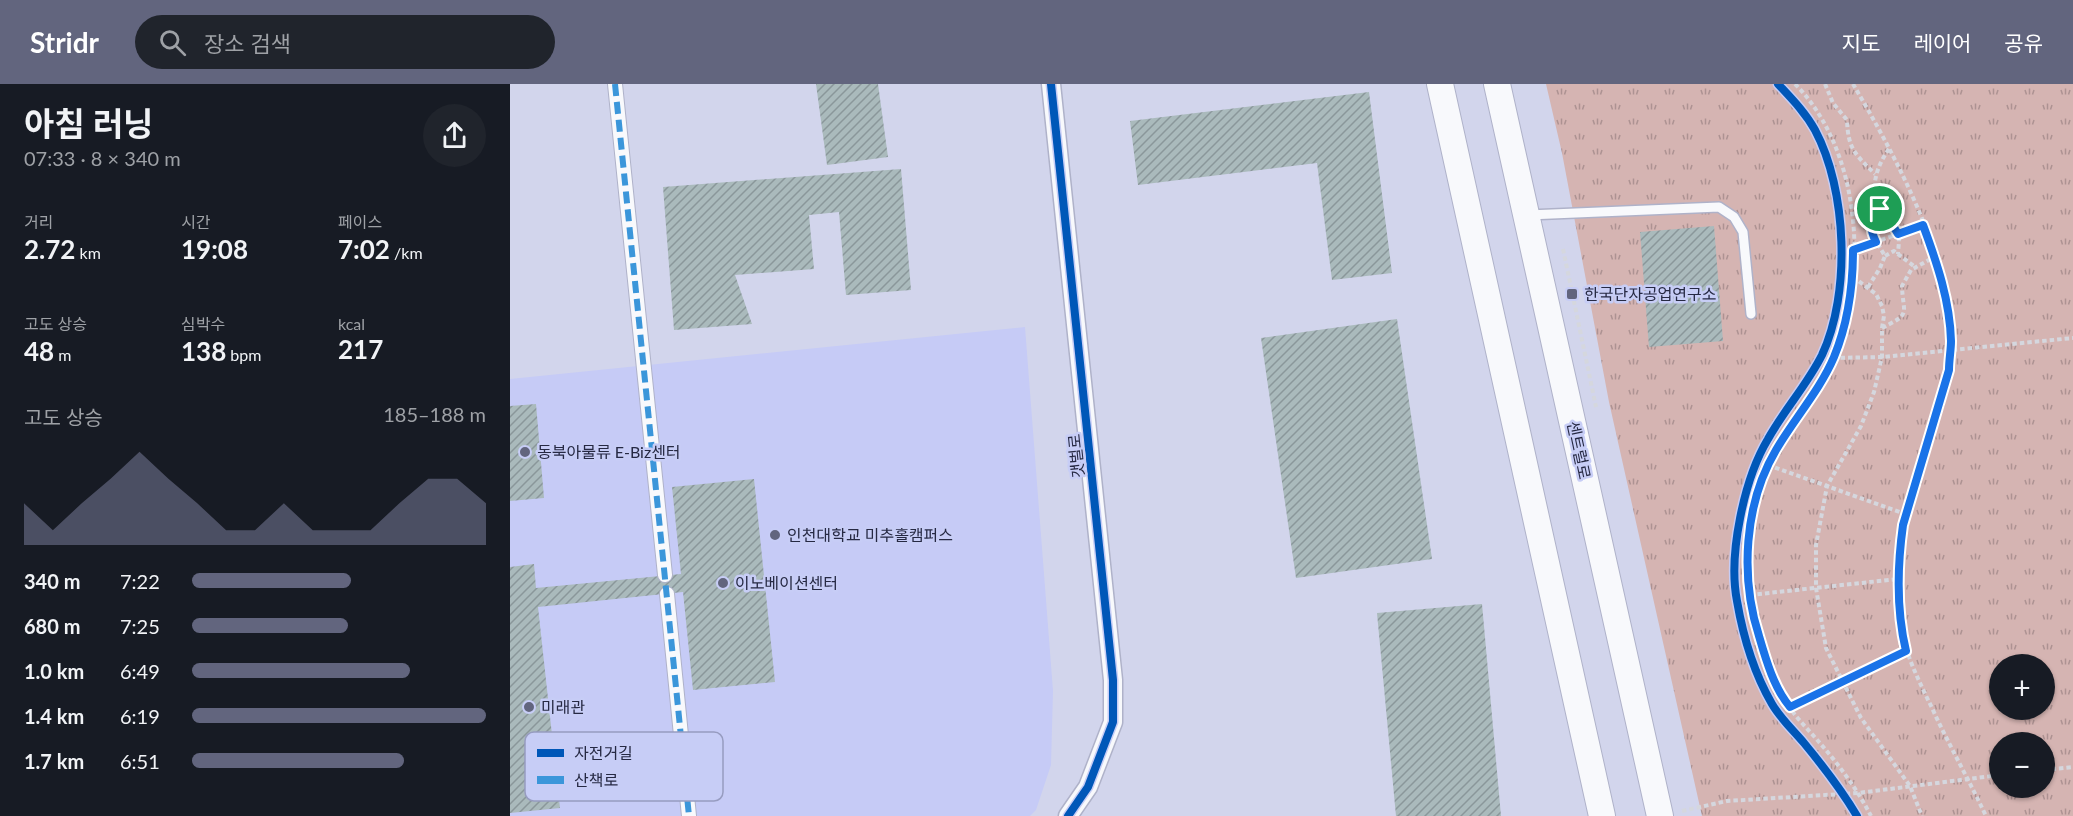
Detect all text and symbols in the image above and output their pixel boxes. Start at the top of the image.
search box [135,15,555,69]
text: Stridr [30,25,99,59]
icon: search [156,26,189,59]
text: 장소 검색 [204,30,291,57]
text: 지도 [1842,30,1880,55]
text: 레이어 [1913,30,1971,55]
text: 공유 [2004,30,2043,55]
text: 아침 러닝 [24,103,153,143]
button: share [423,104,486,167]
text: 07:33 · 8 × 340 m [24,146,181,170]
pin [1854,183,1905,234]
icon: arrive [1863,192,1896,225]
text: 거리 [24,212,53,231]
text: 시간 [181,212,210,231]
text: 페이스 [338,212,382,231]
text: 2.72 [24,233,75,265]
text: 19:08 [181,233,248,265]
text: 7:02 [338,233,390,265]
text: km [75,243,101,262]
text: /km [390,243,423,262]
place label: 한국단자공업연구소 [1584,284,1716,303]
marker: 한국단자공업연구소 [1565,287,1579,301]
text: 고도 상승 [24,314,87,333]
text: 심박수 [181,314,225,333]
text: kcal [338,314,365,333]
text: 217 [338,333,383,365]
text: 48 [24,335,54,367]
text: 138 [181,335,226,367]
text: m [54,345,71,364]
text: bpm [226,345,261,364]
text: 185–188 m [383,402,486,426]
text: 고도 상승 [24,405,103,429]
street label: 센트럴로 [1564,419,1595,481]
street label: 갯벌로 [1064,433,1087,479]
place label: 동북아물류 E-Biz센터 [537,442,681,461]
marker: 동북아물류 E-Biz센터 [518,445,532,459]
place label: 인천대학교 미추홀캠퍼스 [787,525,953,544]
marker: 인천대학교 미추홀캠퍼스 [768,528,782,542]
text: 340 m [24,569,80,593]
text: 7:22 [120,569,160,593]
place label: 이노베이션센터 [735,573,838,592]
marker: 이노베이션센터 [716,576,730,590]
text: 680 m [24,614,80,638]
text: 7:25 [120,614,160,638]
map controls [1989,654,2055,798]
button: + [1989,654,2055,720]
text: 1.0 km [24,659,84,683]
text: 6:49 [120,659,160,683]
place label: 미래관 [541,697,585,716]
marker: 미래관 [522,700,536,714]
text: 1.4 km [24,704,84,728]
text: 6:19 [120,704,160,728]
legend [525,732,723,801]
button: − [1989,732,2055,798]
text: 자전거길 [574,743,633,762]
text: 1.7 km [24,749,84,773]
text: 6:51 [120,749,160,773]
text: 산책로 [574,770,618,789]

